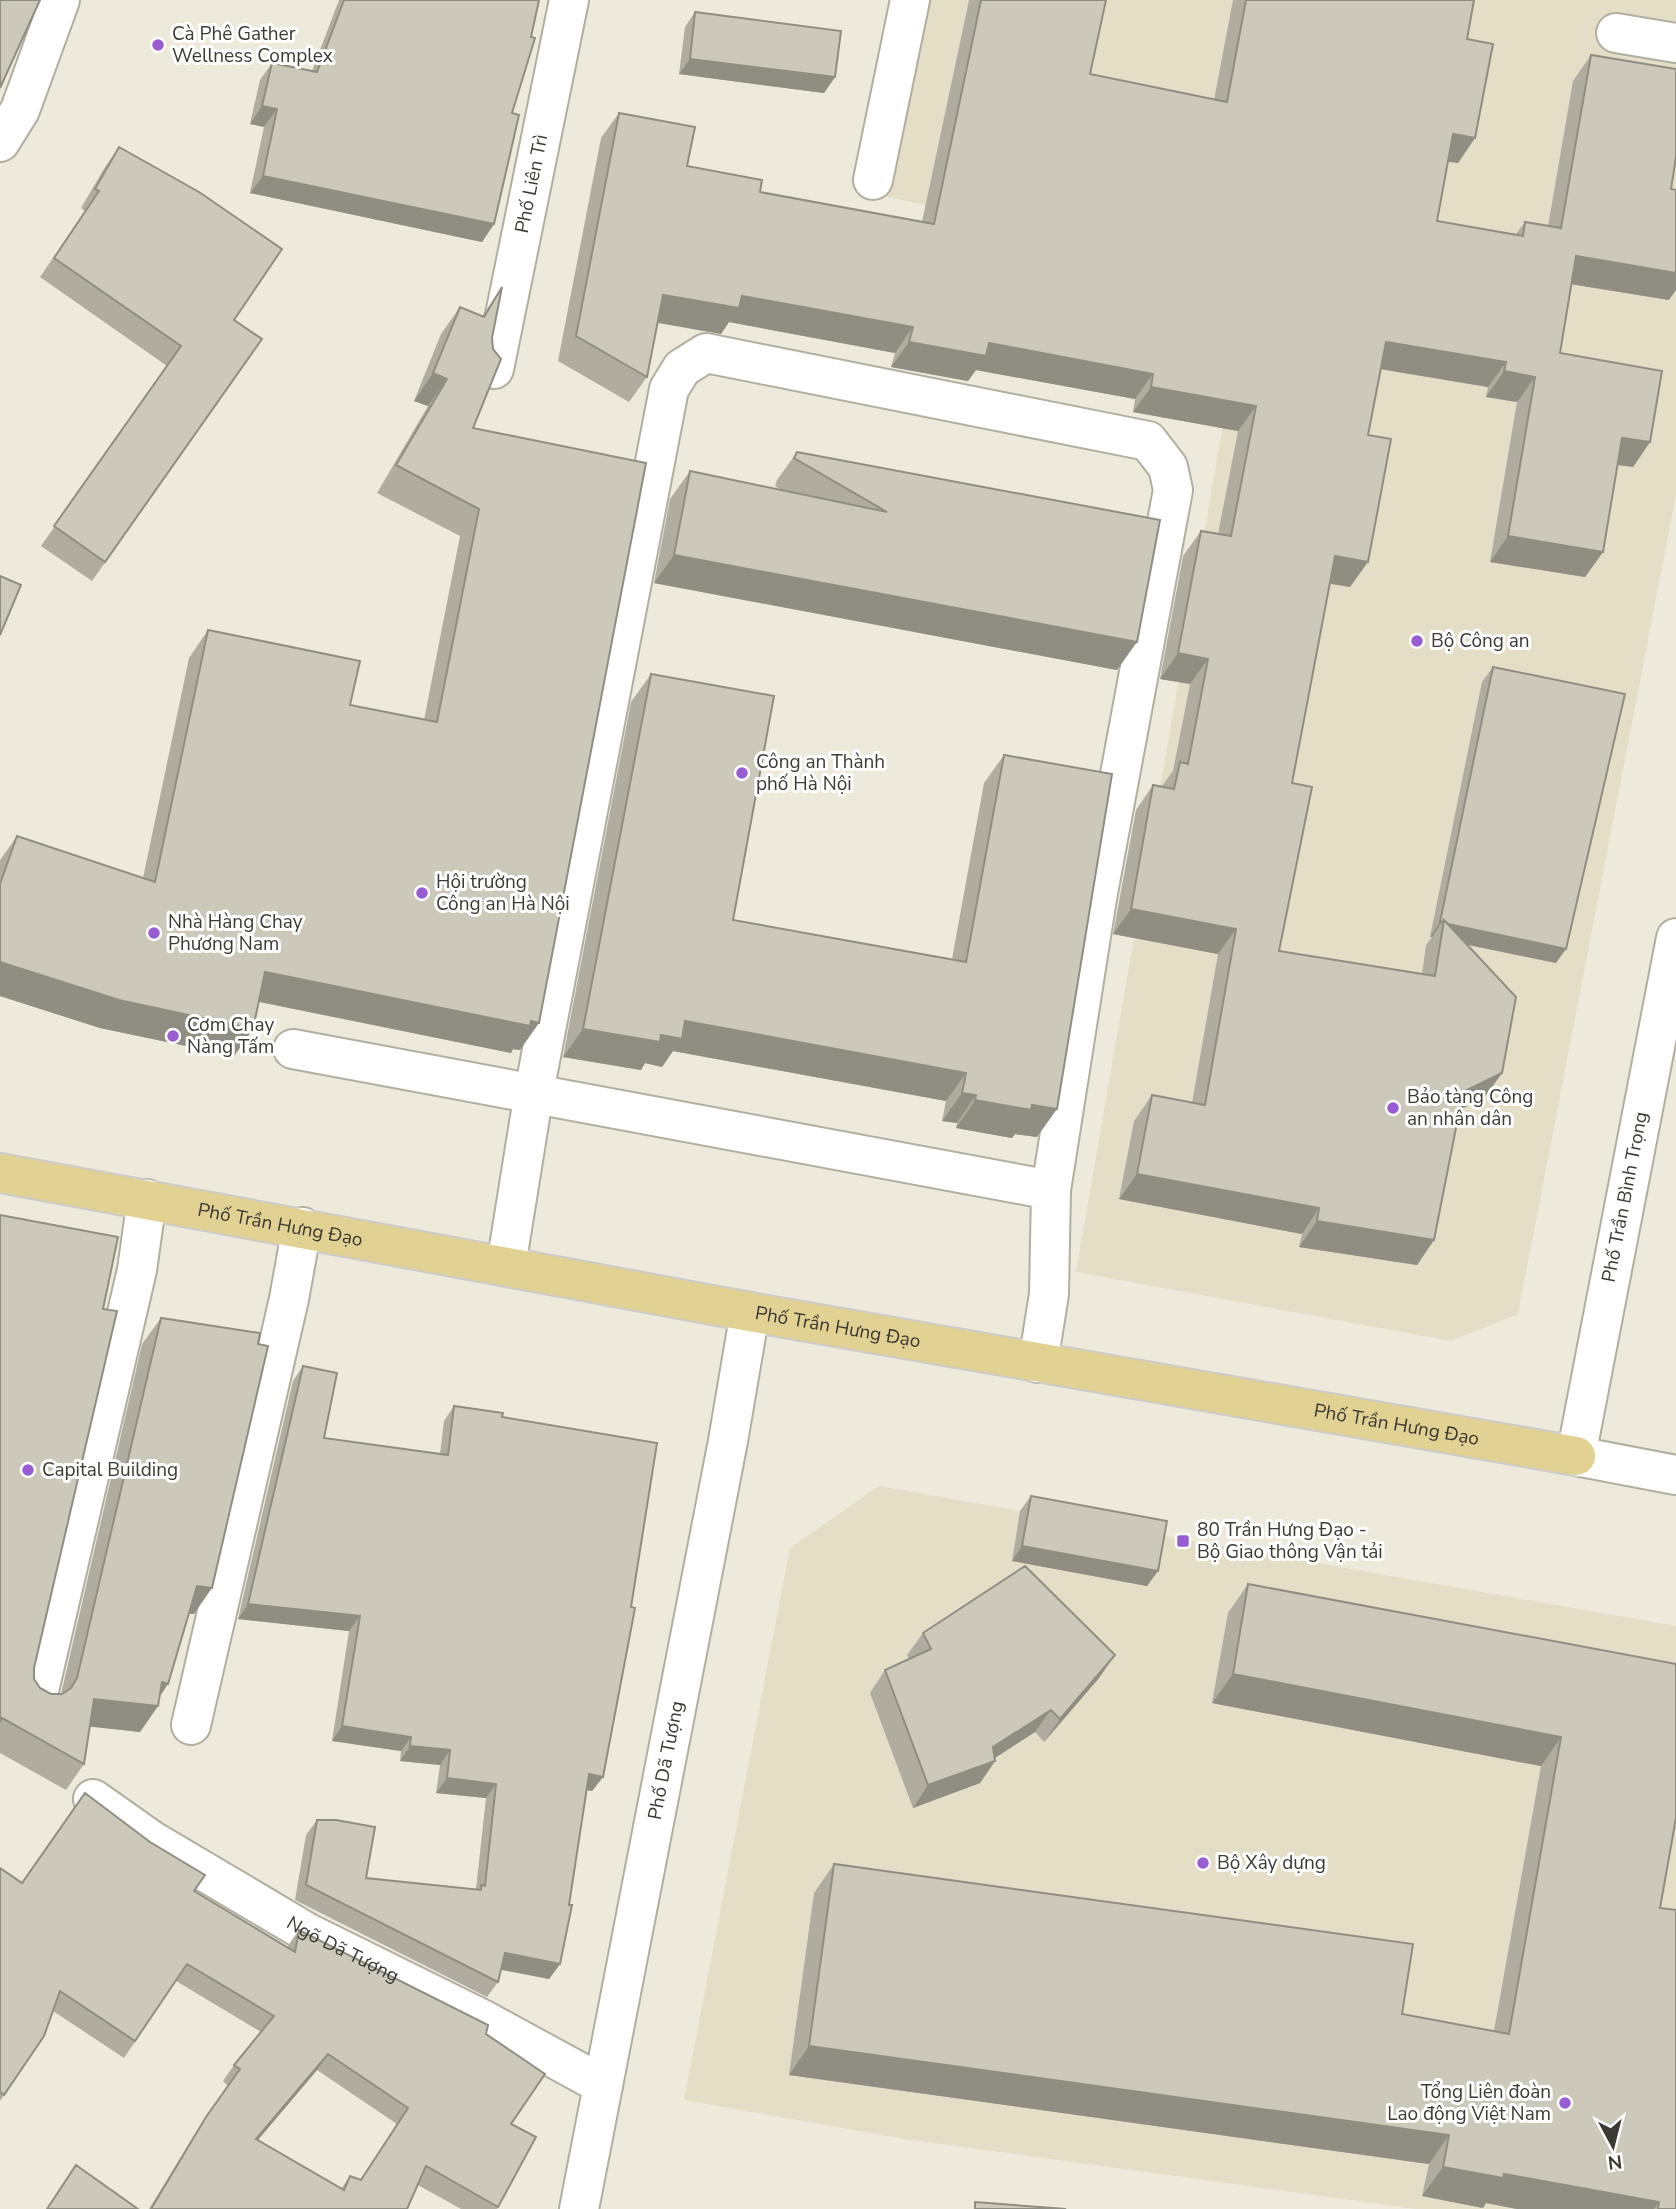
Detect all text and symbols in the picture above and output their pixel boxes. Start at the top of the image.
place label: Cà Phê Gather Wellness Complex [172,21,333,69]
marker: Cà Phê Gather Wellness Complex [150,37,166,53]
street label: Phố Liên Trì [509,132,554,235]
place label: Bộ Công an [1431,628,1530,654]
marker: Bộ Công an [1409,633,1425,649]
place label: Công an Thành phố Hà Nội [756,749,885,797]
marker: Công an Thành phố Hà Nội [734,765,750,781]
place label: Hội trường Công an Hà Nội [436,869,570,917]
marker: Hội trường Công an Hà Nội [414,885,430,901]
place label: Nhà Hàng Chay Phương Nam [168,909,303,957]
marker: Nhà Hàng Chay Phương Nam [146,925,162,941]
place label: Cơm Chay Nàng Tấm [187,1012,274,1060]
marker: Cơm Chay Nàng Tấm [165,1028,181,1044]
place label: Bảo tàng Công an nhân dân [1407,1084,1534,1132]
marker: Bảo tàng Công an nhân dân [1385,1100,1401,1116]
street label: Phố Trần Bình Trọng [1596,1109,1654,1285]
street label: Phố Trần Hưng Đạo [195,1197,365,1253]
street label: Phố Trần Hưng Đạo [753,1300,923,1355]
street label: Phố Trần Hưng Đạo [1312,1398,1481,1452]
place label: Capital Building [42,1457,178,1483]
marker: Capital Building [20,1462,36,1478]
place label: 80 Trần Hưng Đạo - Bộ Giao thông Vận tải [1197,1517,1383,1565]
marker: 80 Trần Hưng Đạo - Bộ Giao thông Vận tải [1175,1533,1191,1549]
street label: Phố Dã Tượng [642,1699,690,1822]
place label: Bộ Xây dựng [1217,1850,1326,1876]
marker: Bộ Xây dựng [1195,1855,1211,1871]
street label: Ngõ Dã Tượng [282,1910,403,1989]
place label: Tổng Liên đoàn Lao động Việt Nam [1387,2079,1551,2127]
marker: Tổng Liên đoàn Lao động Việt Nam [1557,2095,1573,2111]
north arrow [1578,2111,1648,2181]
text: N [1606,2148,1624,2176]

